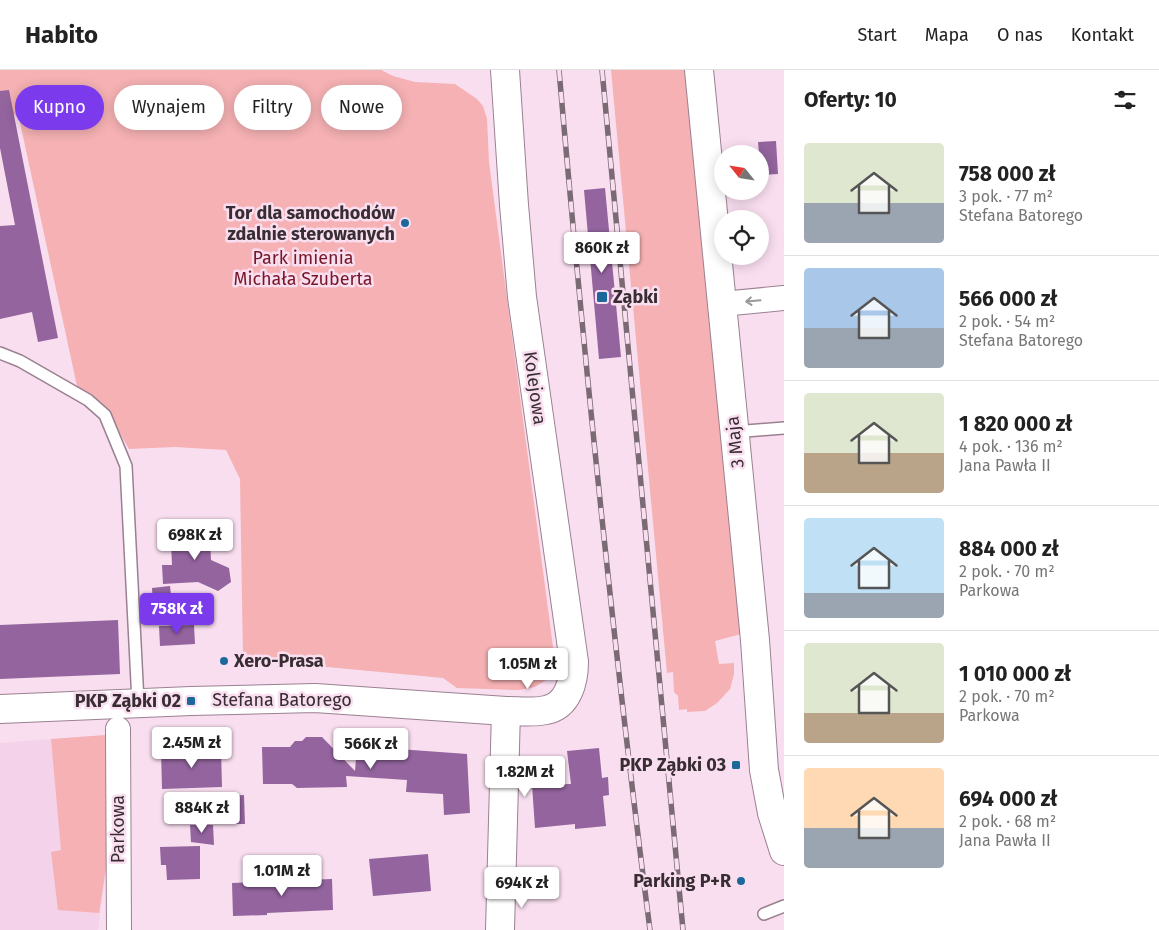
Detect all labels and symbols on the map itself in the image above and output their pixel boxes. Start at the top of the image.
north arrow [714,145,769,200]
place label: Tor dla samochodów zdalnie sterowanych [226,202,396,245]
marker: Tor dla samochodów zdalnie sterowanych [399,217,411,229]
pin: 860K zł [556,232,648,274]
park label: Park imienia Michała Szuberta [233,247,373,290]
place label: Ząbki [613,286,658,308]
marker: Ząbki [595,290,609,304]
one-way arrow [745,297,761,306]
street label: Kolejowa [519,350,551,426]
street label: 3 Maja [721,415,749,469]
pin: 698K zł [149,518,241,561]
pin: 758K zł [131,592,223,635]
pin: 1.05M zł [476,648,580,690]
place label: Xero-Prasa [233,650,324,672]
marker: Xero-Prasa [218,655,230,667]
street label: Stefana Batorego [212,689,352,711]
place label: PKP Ząbki 02 [75,690,181,712]
marker: PKP Ząbki 02 [185,695,197,707]
pin: 2.45M zł [140,726,244,769]
pin: 566K zł [325,728,417,770]
place label: PKP Ząbki 03 [620,754,726,776]
pin: 1.82M zł [473,756,577,798]
marker: PKP Ząbki 03 [730,759,742,771]
pin: 884K zł [156,792,248,834]
street label: Parkowa [107,795,129,863]
pin: 1.01M zł [230,854,334,897]
pin: 694K zł [476,866,568,909]
place label: Parking P+R [633,870,732,892]
marker: Parking P+R [735,875,747,887]

